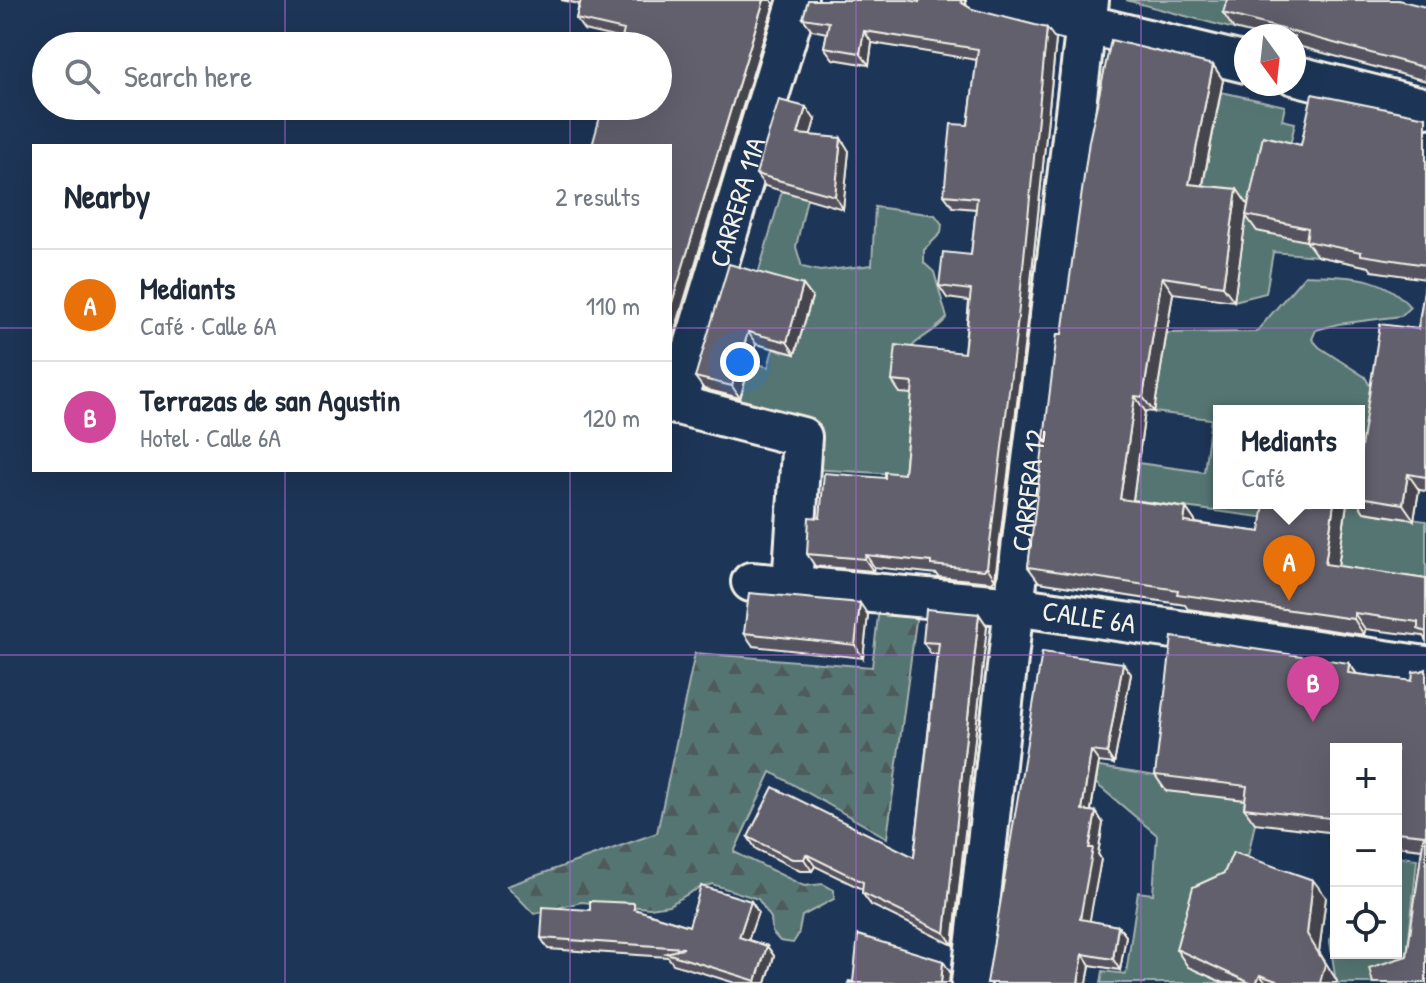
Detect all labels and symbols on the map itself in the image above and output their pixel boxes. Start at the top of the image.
north arrow [1234,24,1306,96]
street label: CARRERA 11A [700,132,775,272]
your location [720,342,760,382]
street label: CARRERA 12 [1002,427,1055,554]
pin: A [1263,535,1315,601]
street label: CALLE 6A [1040,591,1138,643]
pin: B [1287,656,1339,722]

